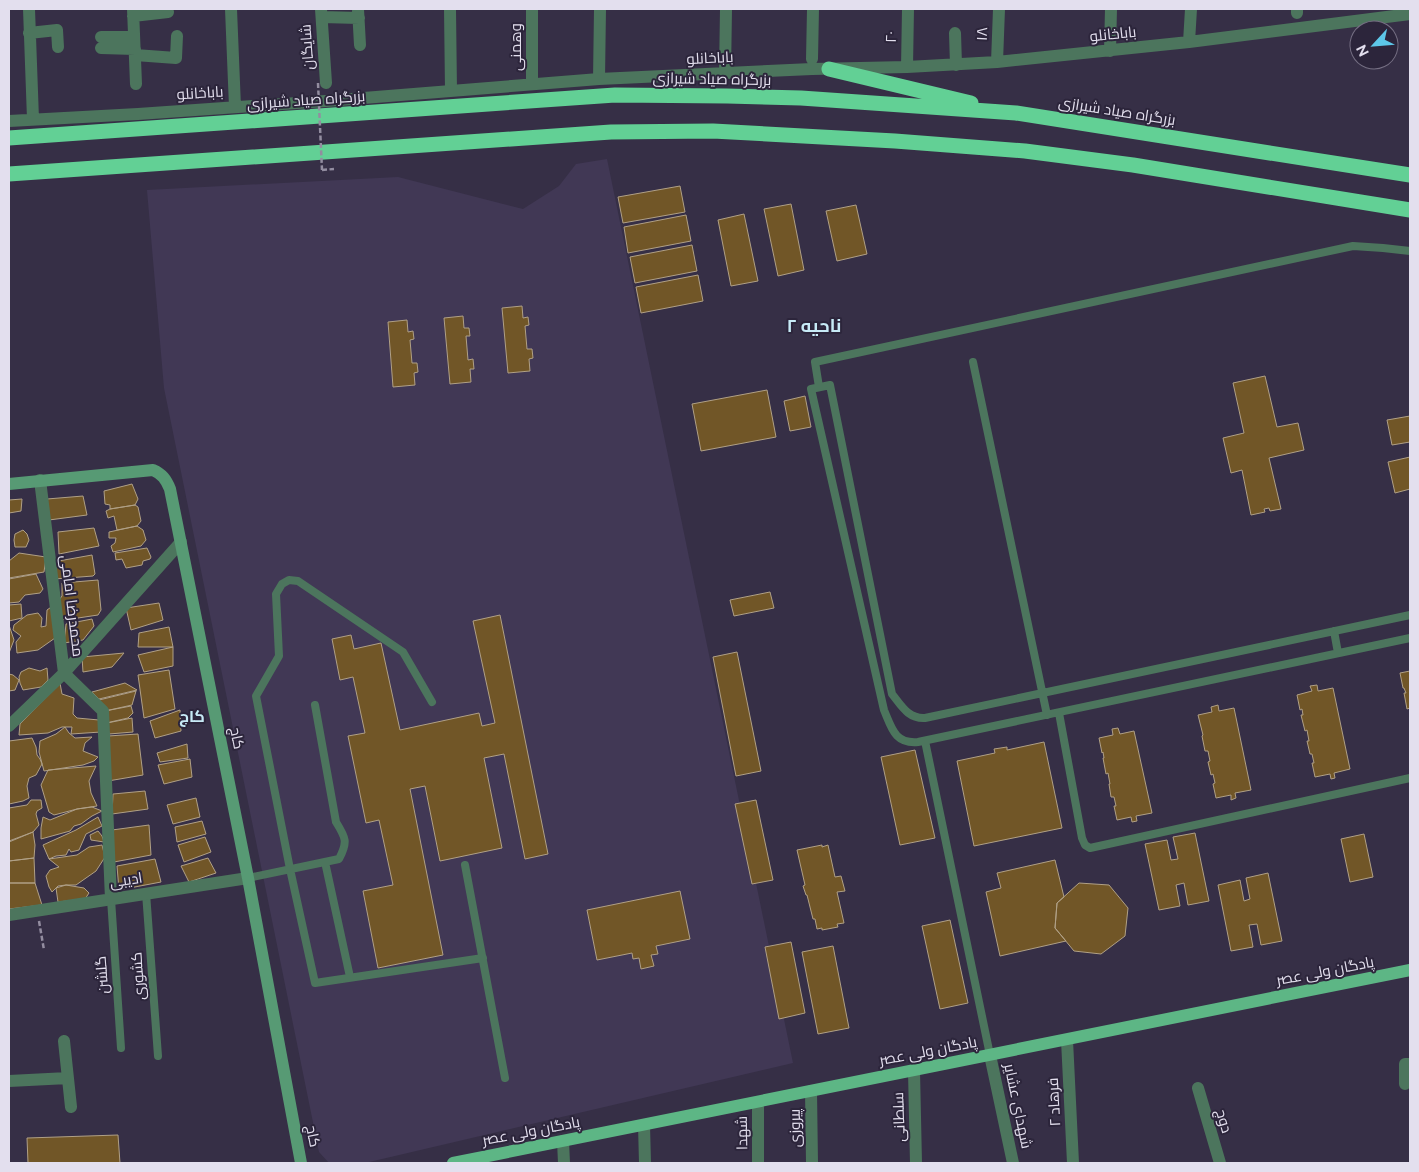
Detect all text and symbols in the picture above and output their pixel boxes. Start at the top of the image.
north arrow [1349,20,1399,70]
street label: شایگان [296,23,319,71]
street label: وهمنی [507,23,526,71]
street label: باباخانلو [1089,23,1137,45]
street label: ۱۸ [973,27,991,41]
street label: ۲۰ [882,31,900,43]
text: N [1353,42,1372,59]
street label: باباخانلو [686,48,734,68]
street label: بزرگراه صیاد شیرازی [653,69,771,90]
street label: باباخانلو [176,82,224,104]
street label: بزرگراه صیاد شیرازی [246,87,366,114]
street label: بزرگراه صیاد شیرازی [1057,93,1177,130]
district label: ناحیه ۲ [787,315,841,336]
street label: محمدرضا امامی [56,554,87,658]
district label: کاج [179,707,205,727]
street label: کاج [224,725,248,751]
street label: ادیبی [108,869,144,892]
street label: کشوری [127,951,150,1001]
street label: پادگان ولی عصر [1274,953,1376,990]
street label: گلشن [92,955,113,995]
street label: پادگان ولی عصر [877,1033,979,1070]
street label: شهدای عشایر [999,1061,1036,1150]
street label: فرهاد ۲ [1044,1077,1064,1127]
street label: سلطانی [889,1092,910,1142]
street label: دوج [1210,1107,1236,1136]
street label: پیروزی [786,1109,805,1147]
street label: پادگان ولی عصر [480,1113,582,1150]
street label: شهدا [733,1116,752,1150]
street label: کاج [300,1123,324,1149]

